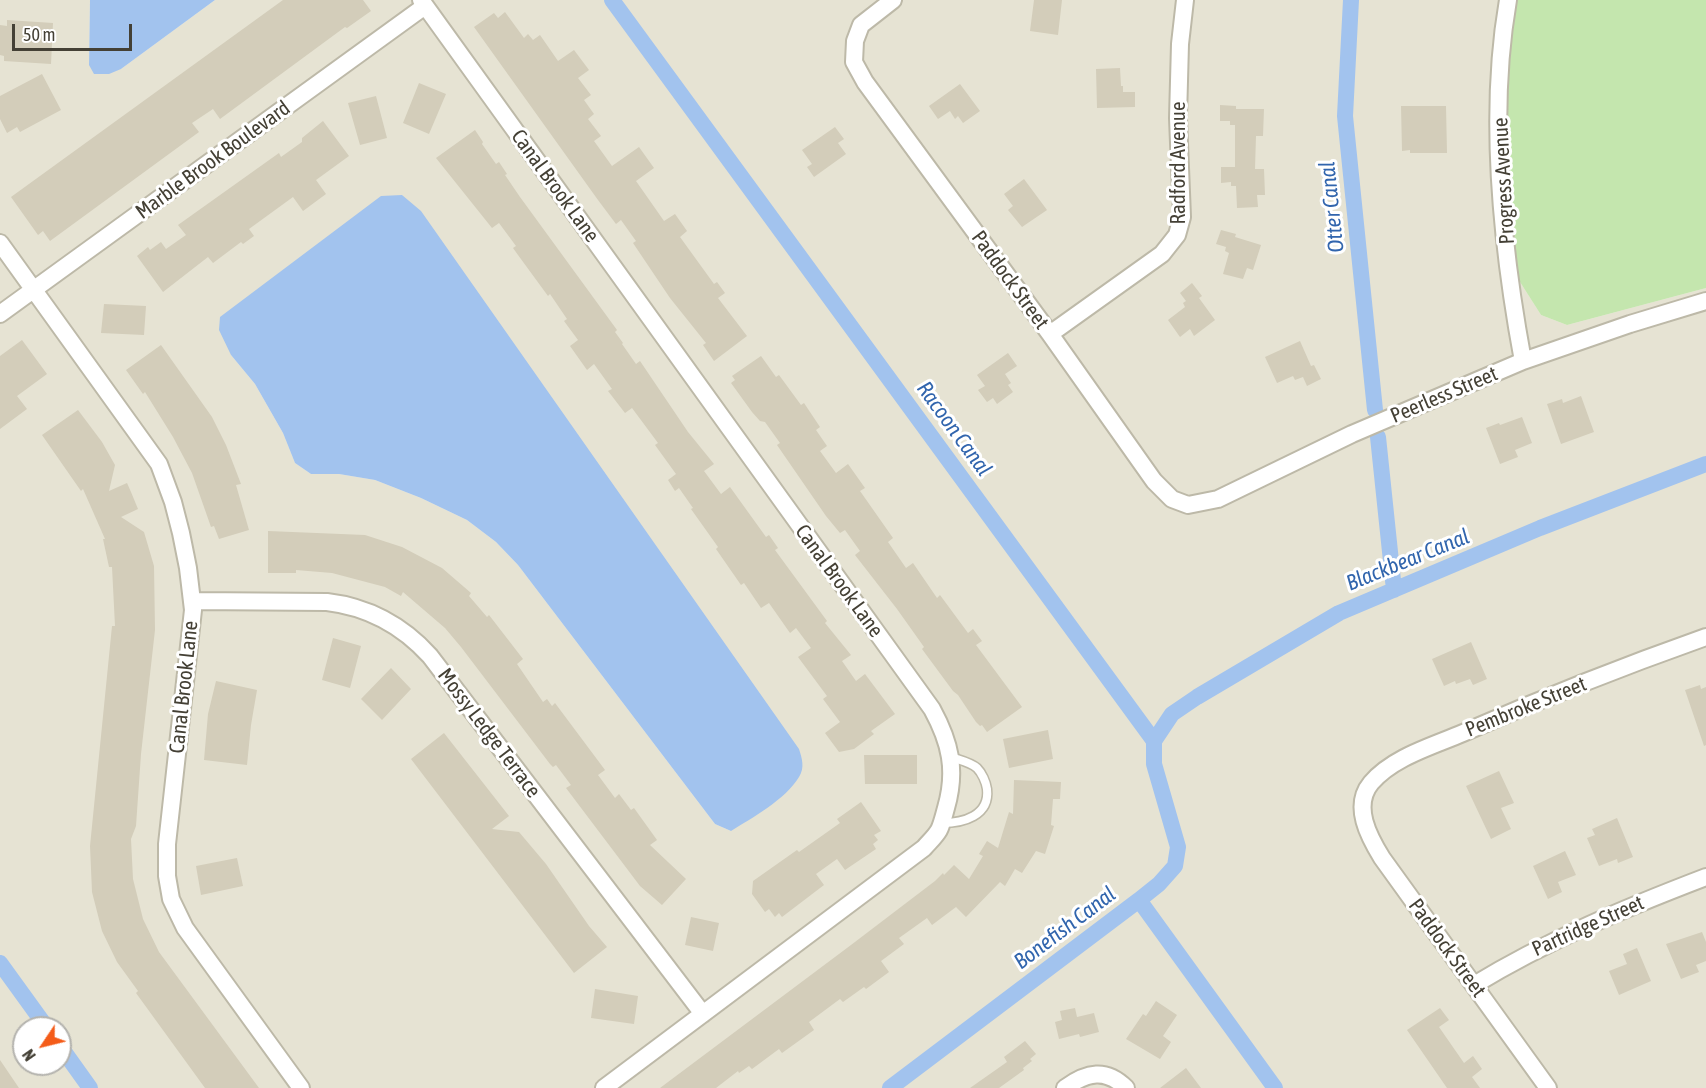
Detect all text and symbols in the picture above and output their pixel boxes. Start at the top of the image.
scale bar [15,12,135,50]
text: 50 m [23,24,55,45]
street label: Marble Brook Boulevard [131,96,295,224]
street label: Radford Avenue [1165,101,1191,225]
street label: Progress Avenue [1488,117,1520,245]
street label: Canal Brook Lane [506,125,604,247]
water label: Otter Canal [1314,160,1350,254]
street label: Paddock Street [966,226,1054,334]
street label: Peerless Street [1387,361,1501,429]
water label: Racoon Canal [911,377,997,481]
street label: Canal Brook Lane [790,520,888,642]
water label: Blackbear Canal [1343,523,1473,597]
street label: Canal Brook Lane [165,619,203,755]
street label: Mossy Ledge Terrace [432,663,546,803]
street label: Pembroke Street [1462,671,1590,743]
water label: Bonefish Canal [1009,881,1121,975]
street label: Partridge Street [1528,890,1648,962]
street label: Paddock Street [1403,894,1491,1002]
north arrow [12,1016,72,1076]
text: N [19,1046,39,1064]

